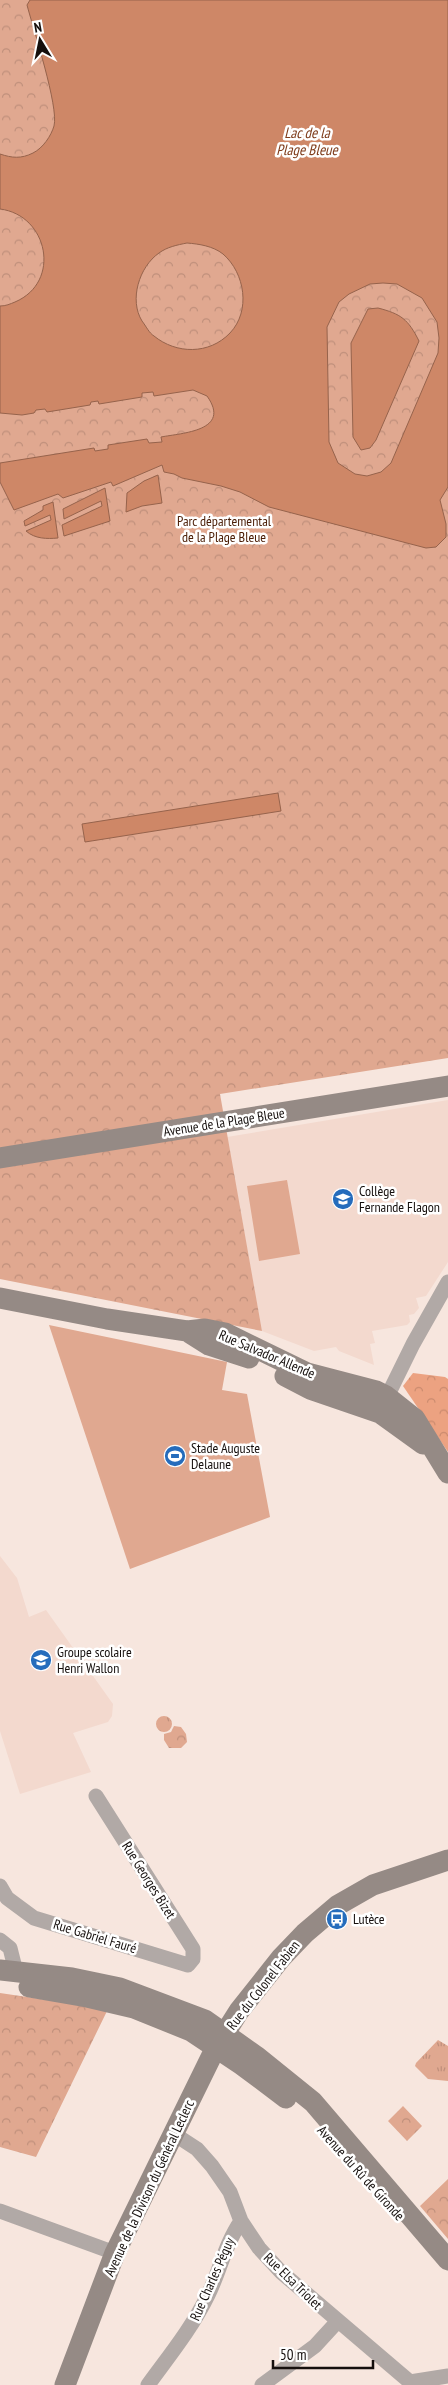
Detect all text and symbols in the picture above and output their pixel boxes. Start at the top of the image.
north arrow [15,15,65,65]
text: N [32,18,43,37]
water label: Lac de la Plage Bleue [276,123,339,159]
park label: Parc départemental de la Plage Bleue [177,512,272,546]
street label: Avenue de la Plage Bleue [162,1103,286,1140]
place label: Collège Fernande Flagon [359,1182,440,1216]
school or university icon: Collège Fernande Flagon [331,1187,355,1211]
street label: Rue Salvador Allende [216,1326,318,1382]
place label: Stade Auguste Delaune [191,1439,260,1473]
sports icon: Stade Auguste Delaune [163,1444,187,1468]
place label: Groupe scolaire Henri Wallon [57,1643,132,1677]
school or university icon: Groupe scolaire Henri Wallon [29,1648,53,1672]
street label: Rue Georges Bizet [118,1838,180,1922]
bus stop icon: Lutèce [325,1907,349,1931]
place label: Lutèce [353,1910,385,1928]
street label: Rue Gabriel Fauré [51,1915,139,1957]
street label: Rue du Colonel Fabien [222,1937,304,2033]
street label: Avenue de la Divison du Général Leclerc [100,2097,198,2279]
street label: Avenue du Rû de Gironde [314,2122,409,2224]
street label: Rue Charles Péguy [186,2234,239,2323]
street label: Rue Elsa Triolet [260,2249,326,2313]
scale bar [273,2338,373,2370]
text: 50 m [280,2345,306,2364]

